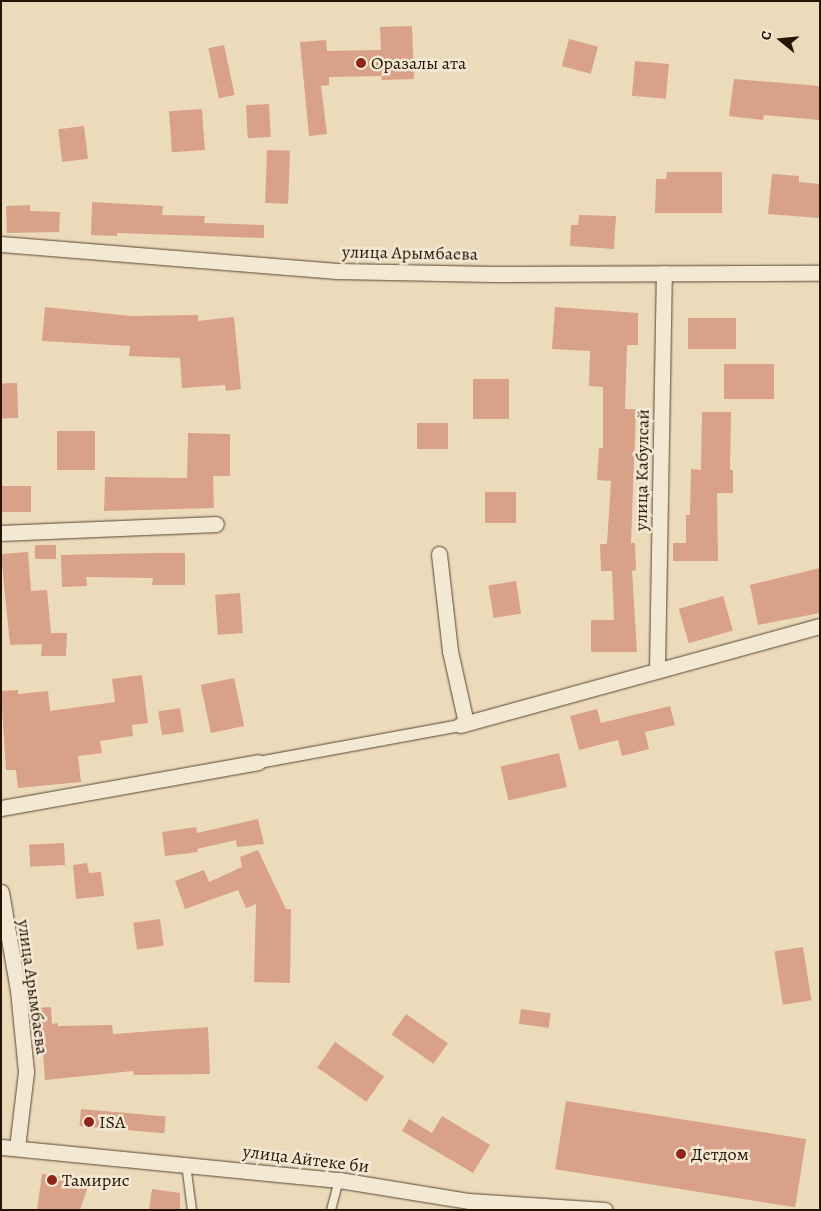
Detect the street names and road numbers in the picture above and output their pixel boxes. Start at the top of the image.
street label: улица Арымбаева [342,241,478,265]
street label: улица Кабулсай [630,409,654,531]
street label: улица Арымбаева [13,918,53,1056]
street label: улица Айтеке би [242,1141,370,1177]

